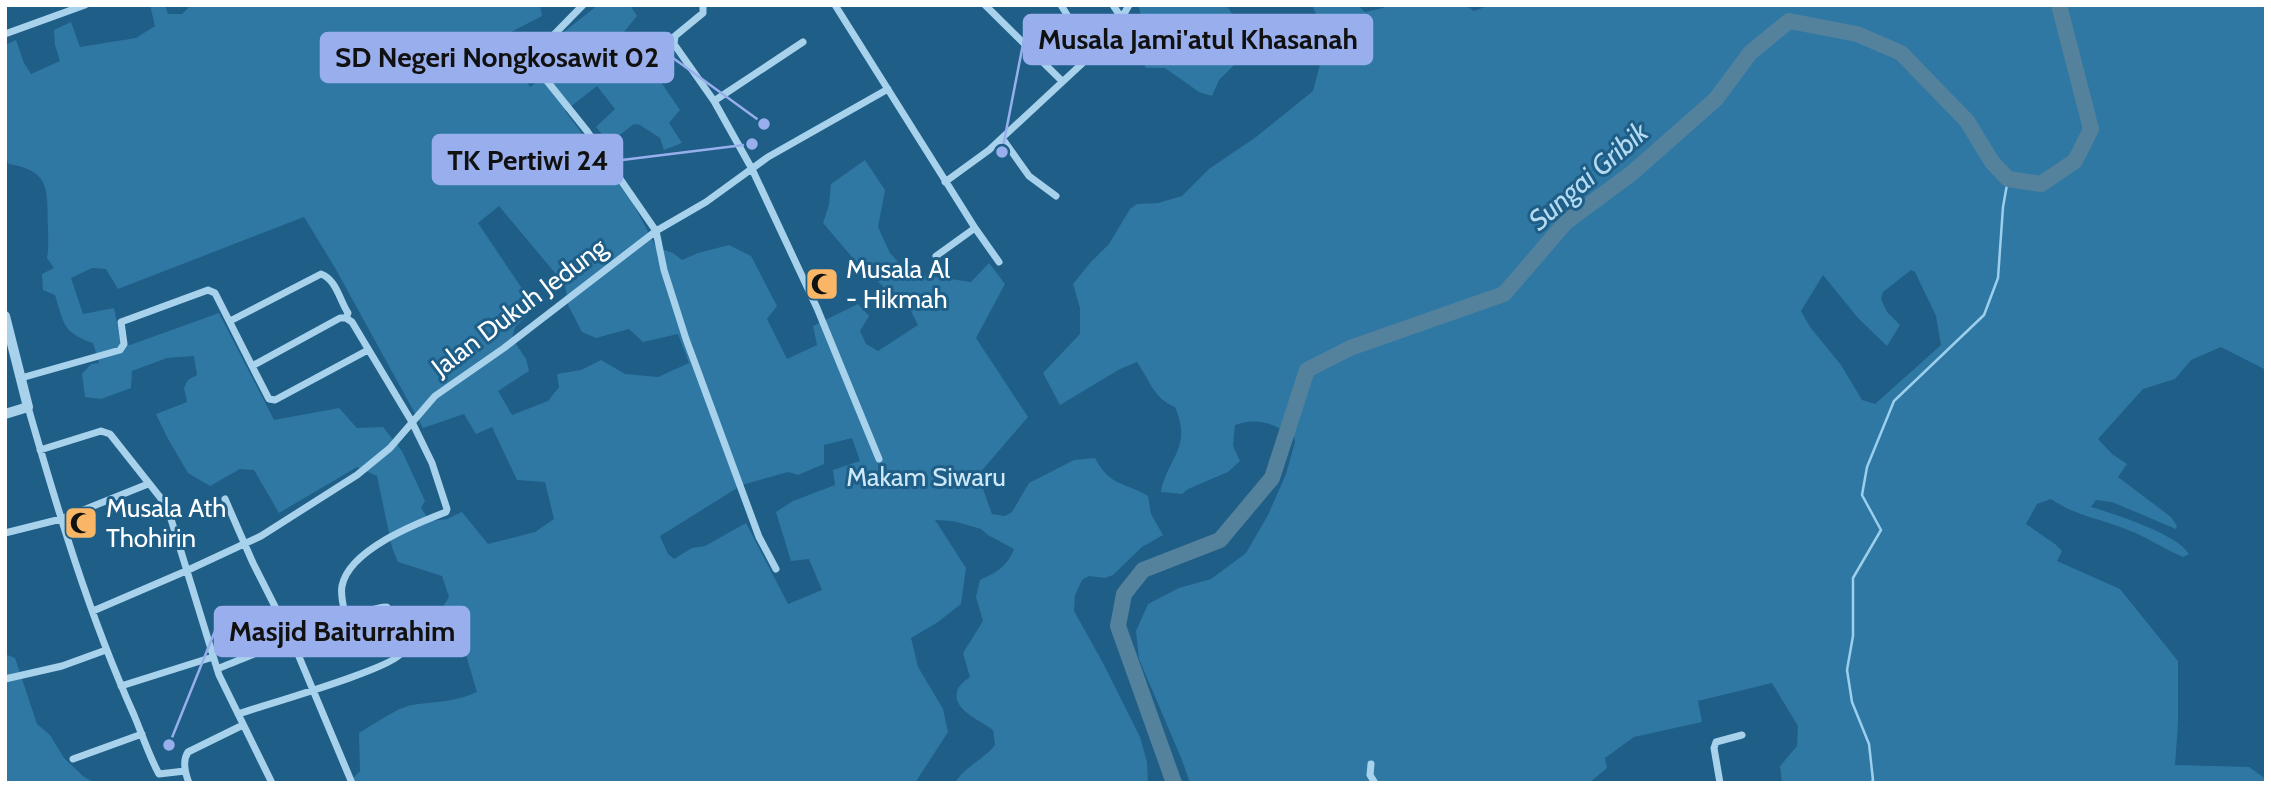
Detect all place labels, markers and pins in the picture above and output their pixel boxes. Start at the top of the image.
callout: Musala Jami'atul Khasanah [1024,15,1372,64]
callout: SD Negeri Nongkosawit 02 [321,33,673,82]
callout: TK Pertiwi 24 [433,135,622,184]
place label: Musala Al - Hikmah [846,253,950,315]
mosque icon: Musala Al - Hikmah [803,265,841,303]
place label: Musala Ath Thohirin [106,492,226,554]
mosque icon: Musala Ath Thohirin [62,504,100,542]
callout: Masjid Baiturrahim [215,607,469,656]

